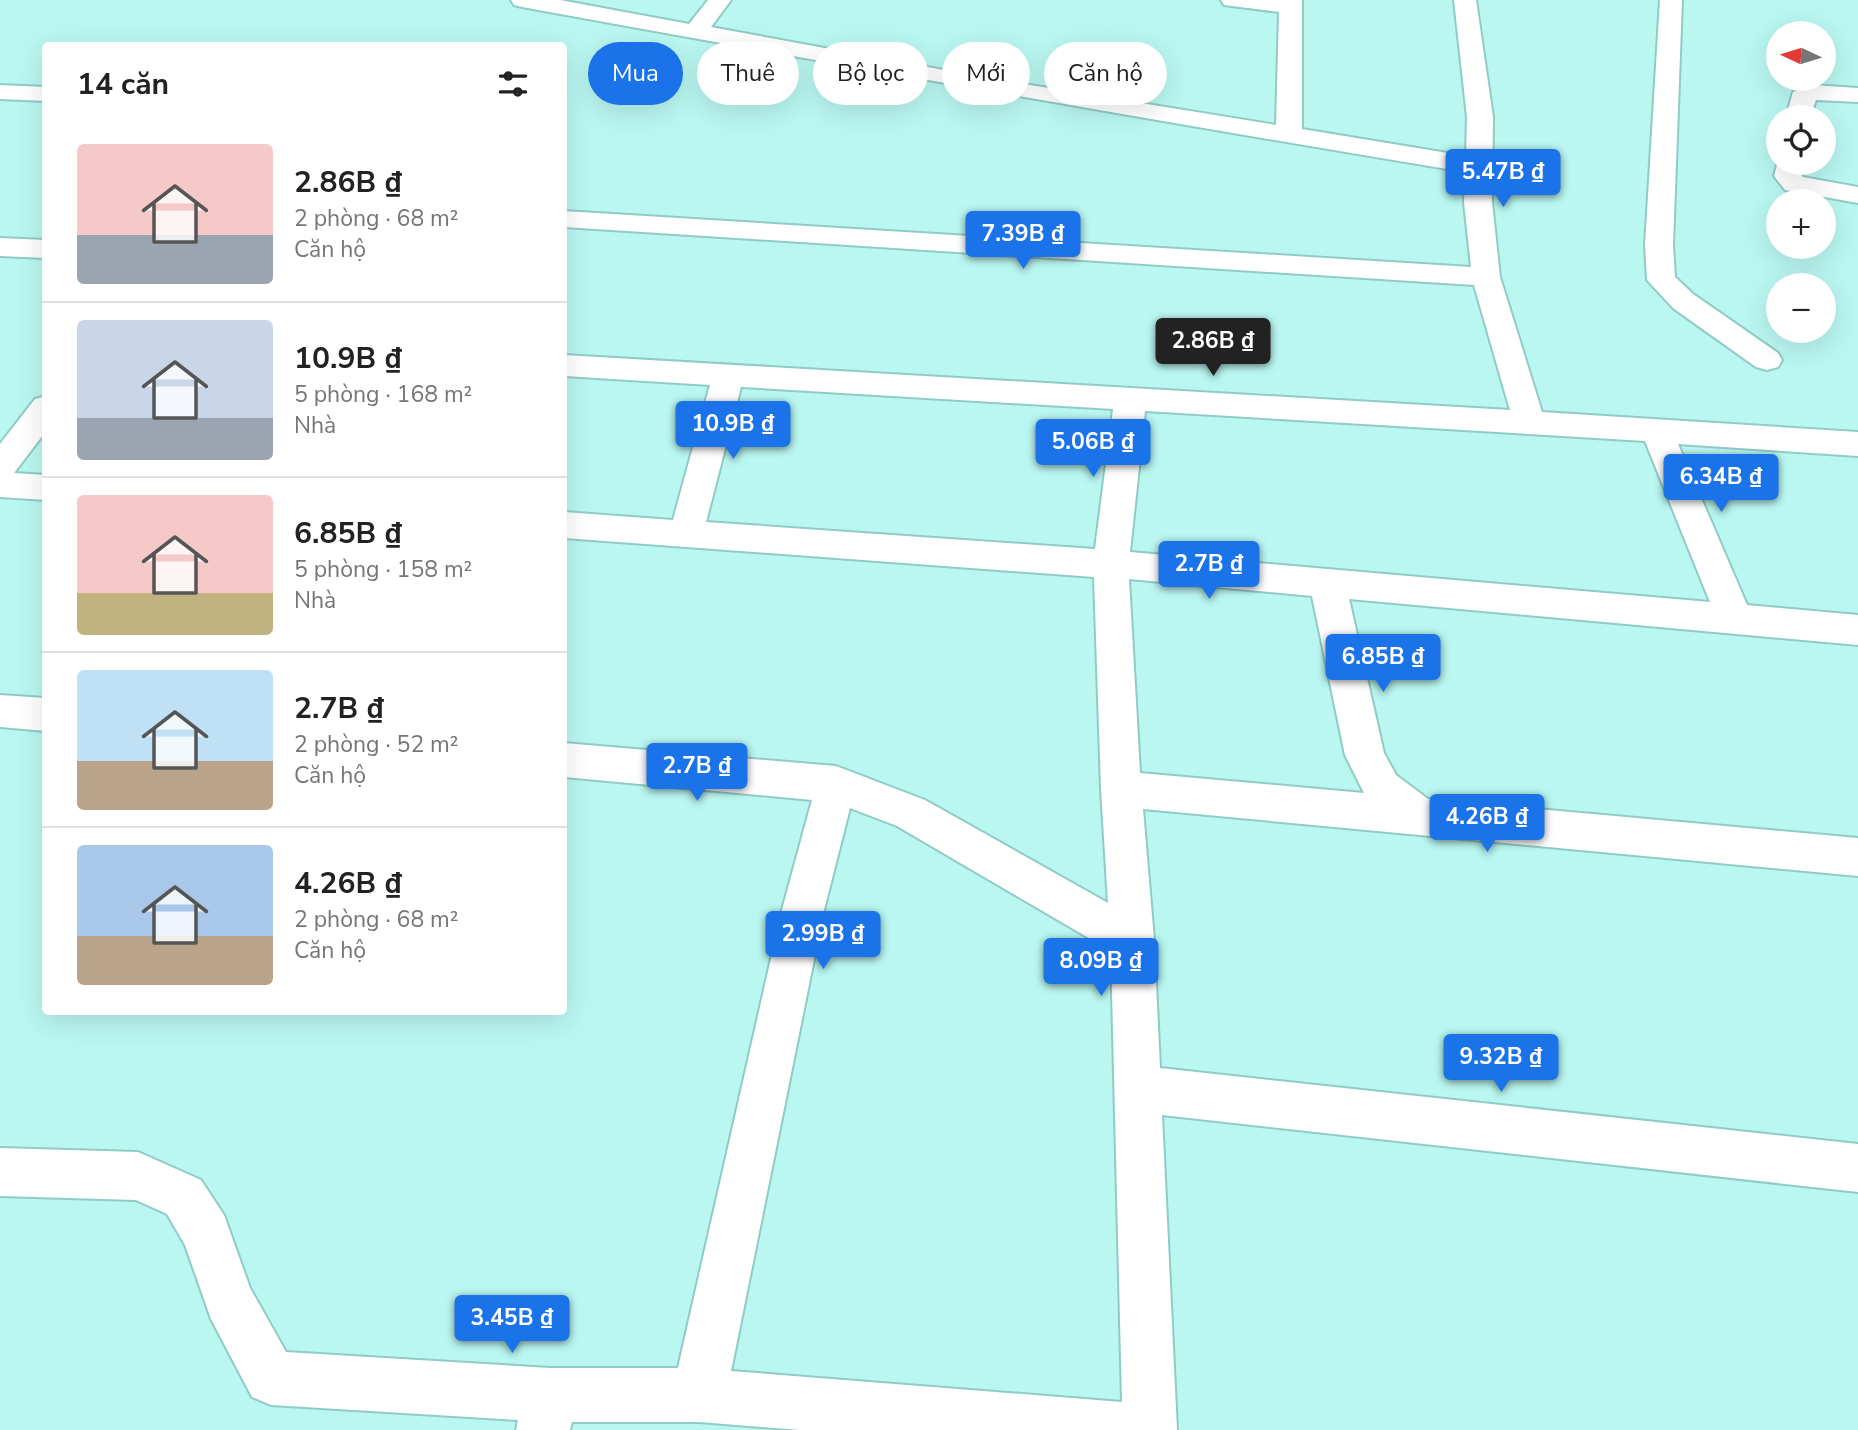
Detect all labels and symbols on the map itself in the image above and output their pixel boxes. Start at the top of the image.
north arrow [1766,21,1836,91]
pin: 5.47B ₫ [1438,150,1568,209]
pin: 7.39B ₫ [958,212,1088,271]
pin: 2.86B ₫ [1148,318,1278,378]
pin: 10.9B ₫ [668,402,798,461]
pin: 5.06B ₫ [1028,420,1158,479]
pin: 6.34B ₫ [1656,454,1786,514]
pin: 2.7B ₫ [1152,542,1266,601]
pin: 6.85B ₫ [1318,634,1448,694]
pin: 2.7B ₫ [640,744,754,803]
pin: 4.26B ₫ [1422,794,1552,854]
pin: 2.99B ₫ [758,912,888,971]
pin: 8.09B ₫ [1036,939,1166,998]
pin: 9.32B ₫ [1436,1034,1566,1094]
pin: 3.45B ₫ [447,1296,577,1355]

